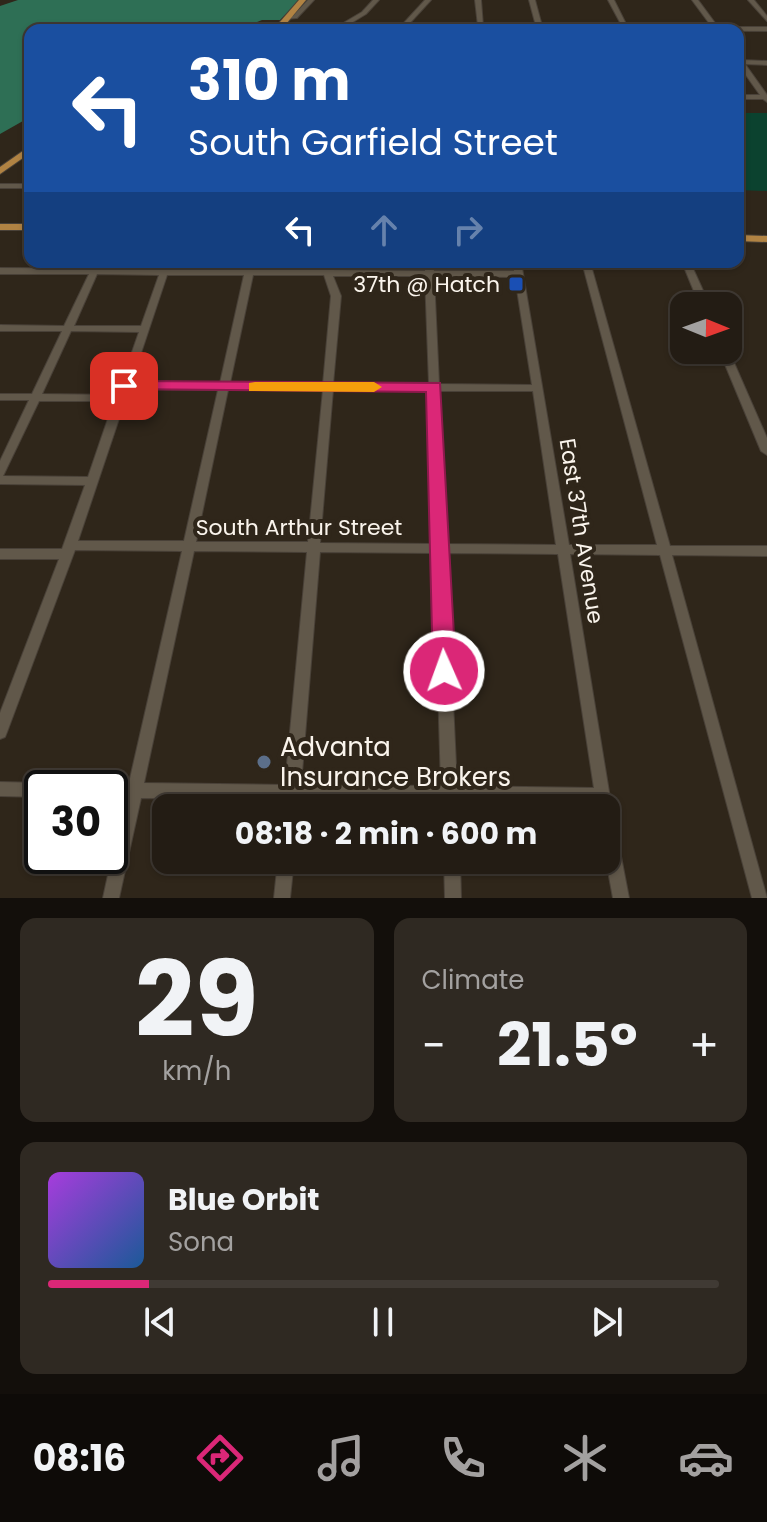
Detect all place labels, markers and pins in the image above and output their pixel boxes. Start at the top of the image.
place label: 37th @ Hatch [353,269,500,300]
marker: 37th @ Hatch [507,275,525,293]
pin [90,352,158,420]
place label: Advanta Insurance Brokers [280,729,511,795]
marker: Advanta Insurance Brokers [255,753,273,771]

